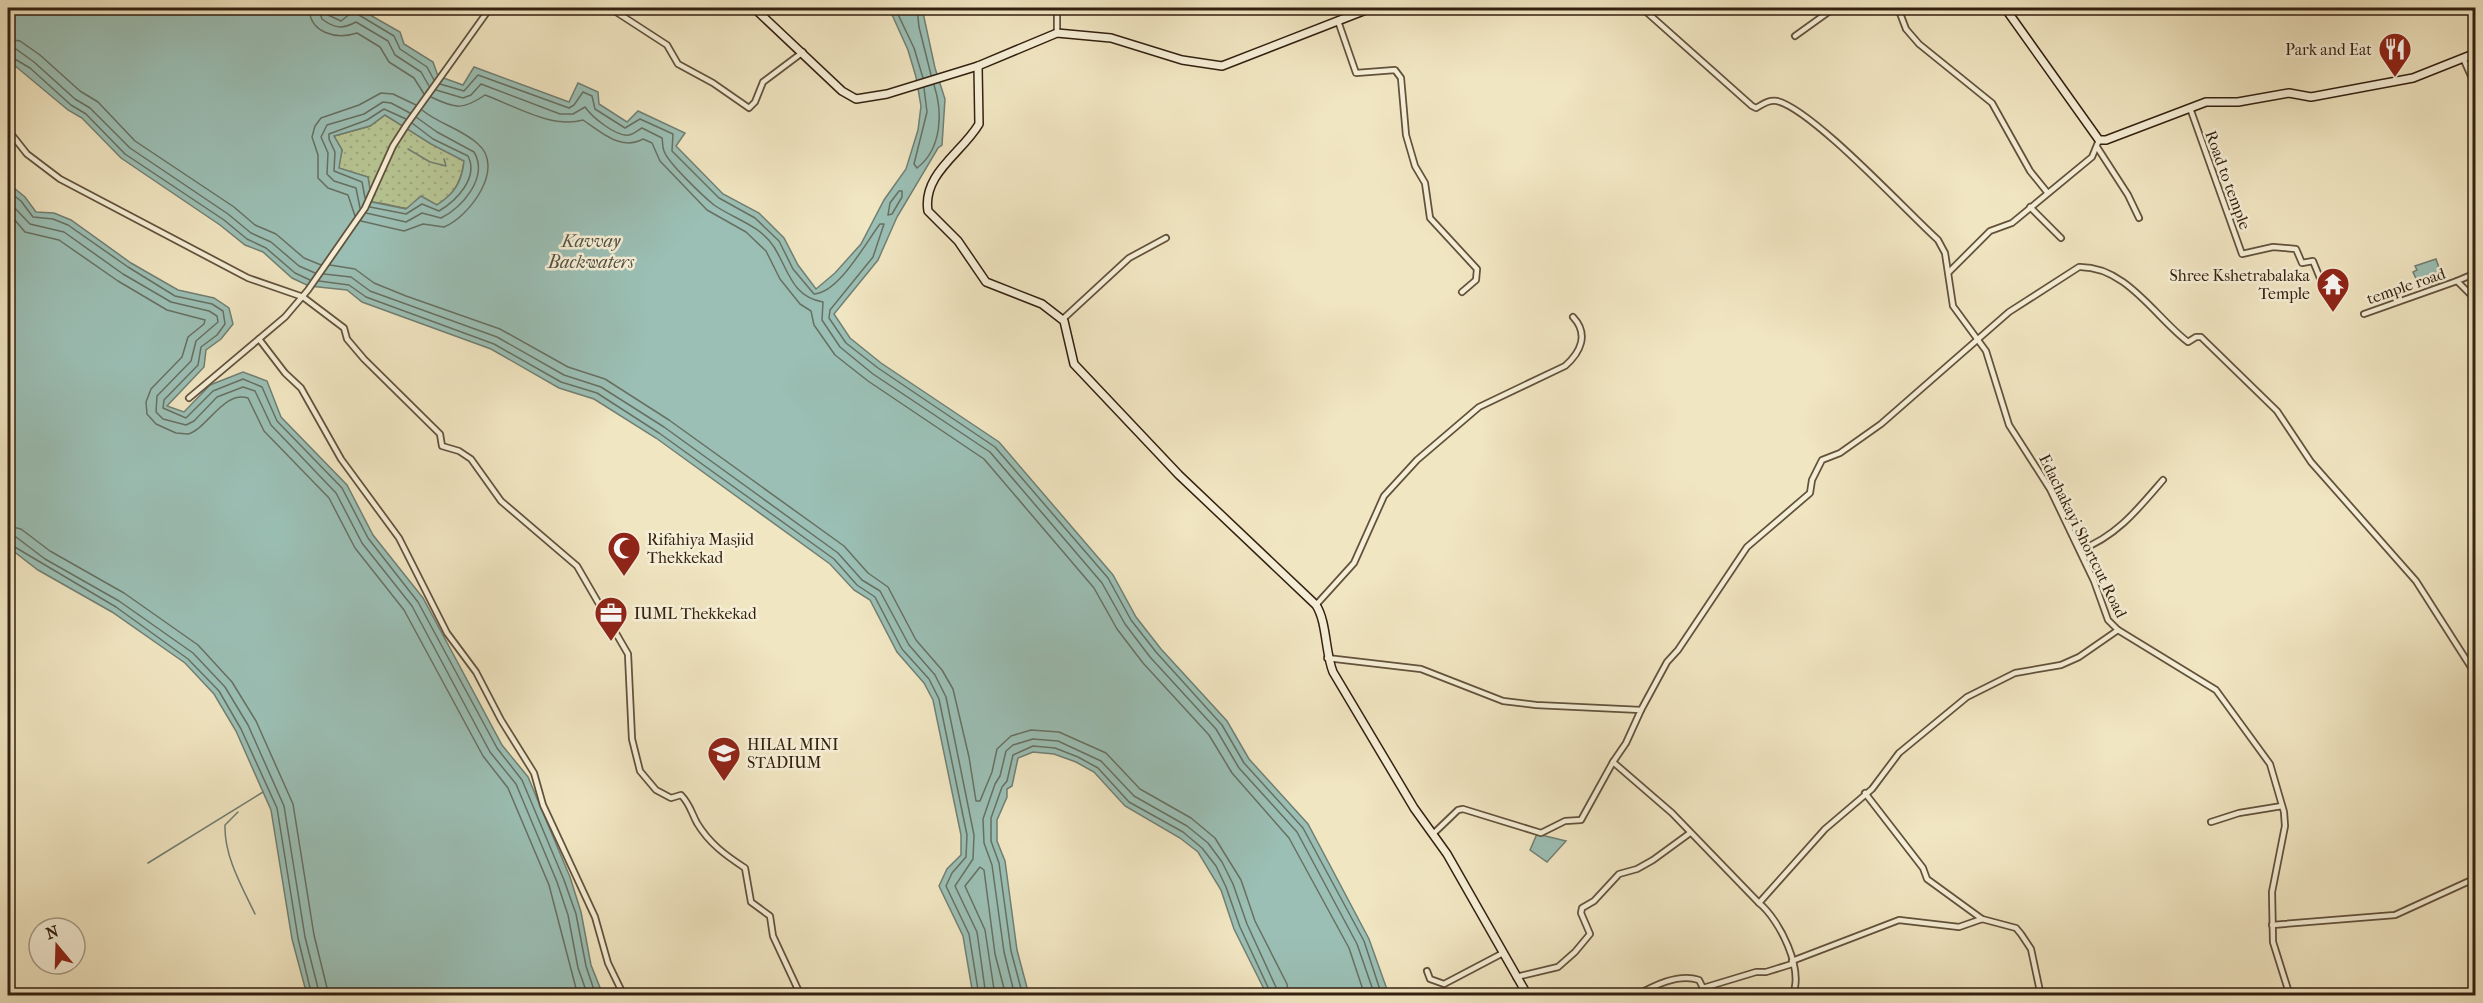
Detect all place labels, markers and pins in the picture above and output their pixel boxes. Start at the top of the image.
restaurant icon: Park and Eat [2377,31,2413,78]
place label: Park and Eat [2285,40,2372,59]
place label: Shree Kshetrabalaka Temple [2169,266,2311,303]
temple icon: Shree Kshetrabalaka Temple [2315,266,2351,313]
mosque icon: Rifahiya Masjid Thekkekad [606,530,642,577]
place label: Rifahiya Masjid Thekkekad [647,530,754,567]
office icon: IUML Thekkekad [593,595,629,642]
place label: IUML Thekkekad [634,604,757,623]
school or university icon: HILAL MINI STADIUM [706,735,742,782]
place label: HILAL MINI STADIUM [747,735,839,772]

